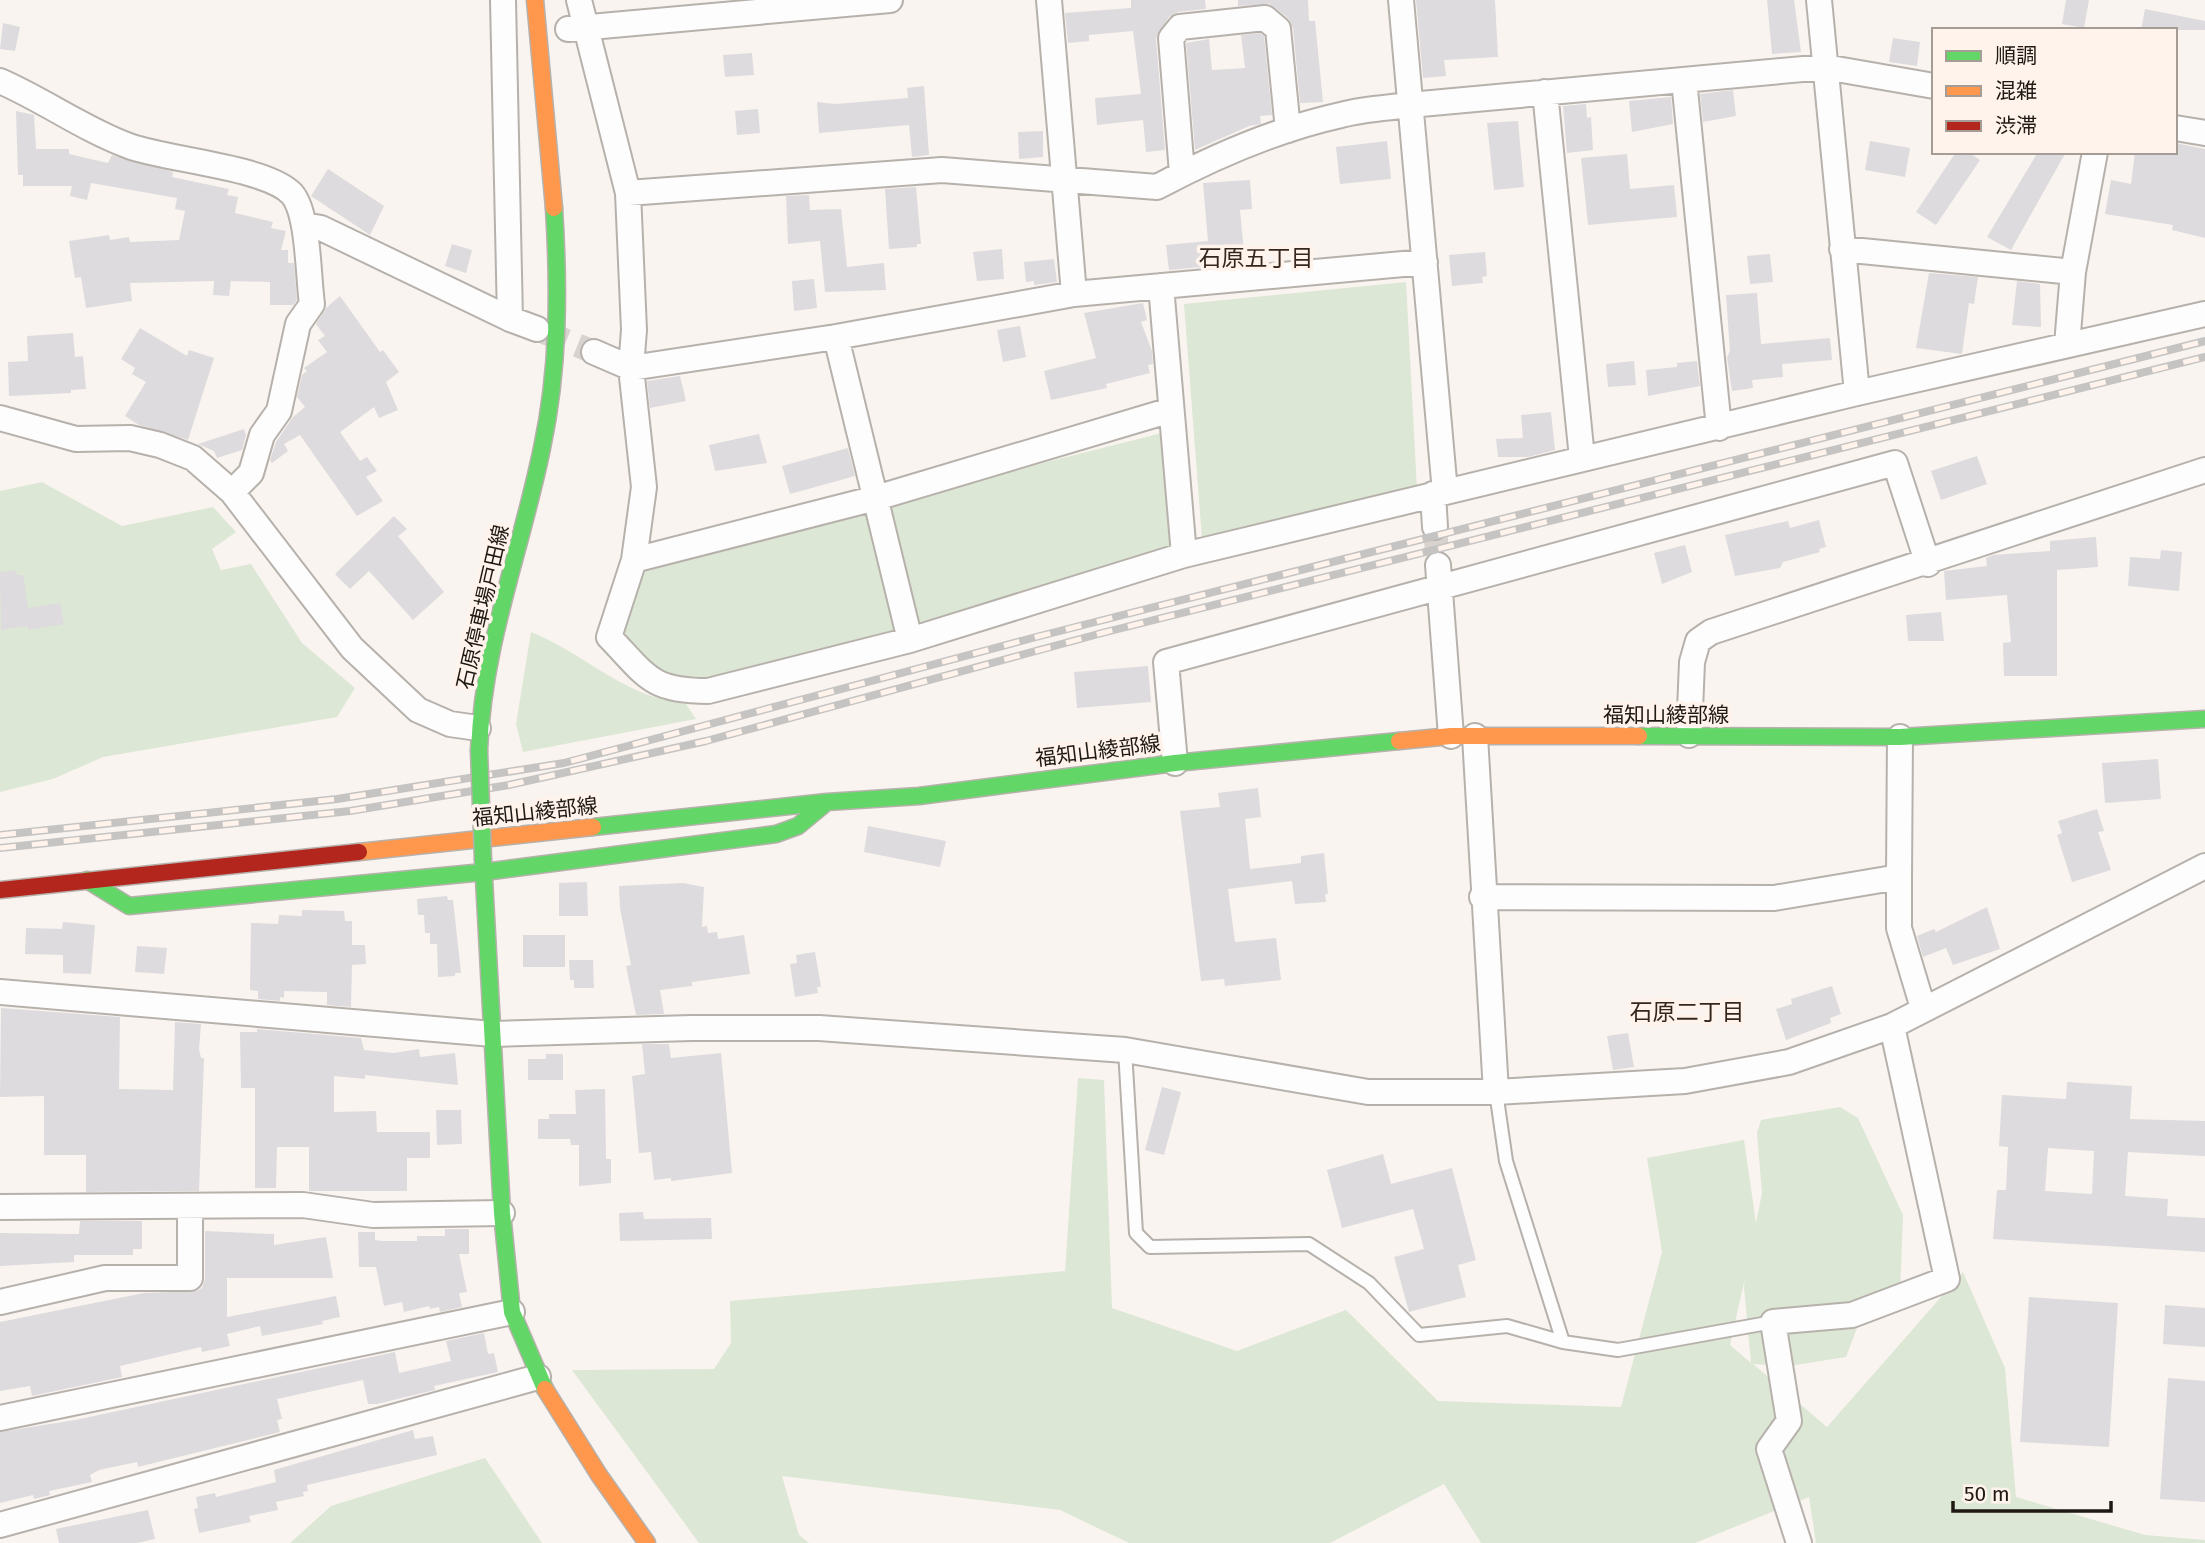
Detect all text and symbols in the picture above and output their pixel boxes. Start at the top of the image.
legend [1932,28,2177,154]
text: 順調 [1995,43,2037,69]
text: 混雑 [1995,78,2037,104]
text: 渋滞 [1995,113,2037,139]
district label: 石原五丁目 [1199,244,1314,272]
street label: 石原停車場戸田線 [451,522,515,692]
street label: 福知山綾部線 [1603,702,1729,728]
street label: 福知山綾部線 [1034,730,1162,772]
street label: 福知山綾部線 [471,792,599,832]
district label: 石原二丁目 [1630,998,1745,1026]
scale bar [1953,1470,2110,1514]
text: 50 m [1964,1481,2010,1507]

